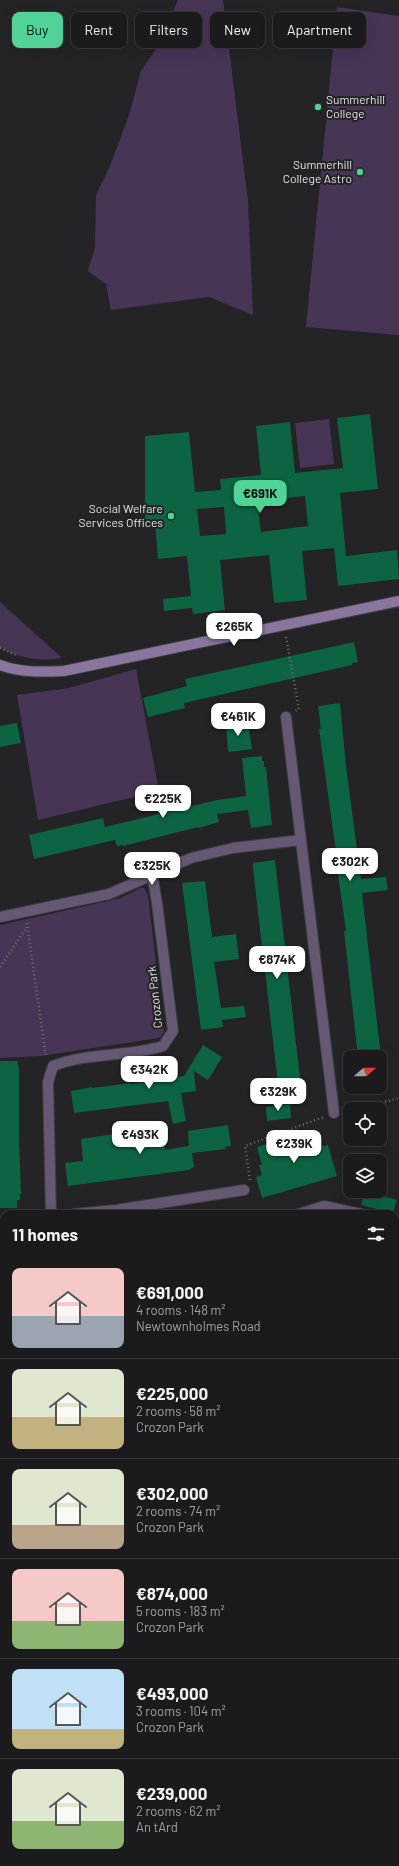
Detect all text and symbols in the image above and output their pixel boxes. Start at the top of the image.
chip: Buy [12,12,63,48]
chip: Rent [71,12,127,48]
chip: Filters [135,12,202,48]
chip: New [210,12,265,48]
chip: Apartment [273,12,366,48]
place label: Summerhill College [326,92,385,120]
marker: Summerhill College [313,102,323,112]
place label: Summerhill College Astro [283,157,352,185]
marker: Summerhill College Astro [355,167,365,177]
pin: €691K [232,480,288,514]
text: €691K [243,485,277,501]
place label: Social Welfare Services Offices [78,501,163,529]
marker: Social Welfare Services Offices [166,511,176,521]
pin: €265K [206,613,262,647]
text: €265K [215,618,253,634]
pin: €461K [210,703,266,737]
text: €461K [220,708,256,724]
pin: €225K [135,785,191,819]
text: €225K [144,790,182,806]
pin: €302K [322,848,378,882]
pin: €325K [124,852,180,886]
text: €302K [331,853,369,869]
text: €325K [133,857,171,873]
pin: €874K [249,946,305,980]
text: €874K [258,951,296,967]
street label: Crozon Park [144,965,164,1029]
north arrow [343,1050,387,1094]
map controls [343,1050,387,1198]
pin: €342K [121,1056,177,1090]
text: €342K [130,1061,168,1077]
pin: €329K [250,1078,306,1112]
text: €329K [259,1083,297,1099]
button: locate [343,1102,387,1146]
pin: €493K [112,1121,168,1155]
text: €493K [121,1126,159,1142]
pin: €239K [266,1130,322,1164]
text: €239K [275,1135,313,1151]
button: layers [343,1154,387,1198]
icon: filters [365,1223,387,1245]
text: 11 homes [12,1224,78,1244]
text: €691,000 [136,1282,204,1302]
icon: home [44,1284,92,1332]
text: 4 rooms · 148 m² [136,1302,226,1318]
text: Newtownholmes Road [136,1318,261,1334]
text: €225,000 [136,1383,208,1403]
icon: home [44,1385,92,1433]
text: 2 rooms · 58 m² [136,1403,220,1419]
text: Crozon Park [136,1419,204,1435]
text: €302,000 [136,1483,208,1503]
icon: home [44,1485,92,1533]
text: 2 rooms · 74 m² [136,1503,220,1519]
text: Crozon Park [136,1519,204,1535]
text: €874,000 [136,1583,208,1603]
icon: home [44,1585,92,1633]
text: 5 rooms · 183 m² [136,1603,225,1619]
text: Crozon Park [136,1619,204,1635]
text: €493,000 [136,1683,208,1703]
icon: home [44,1685,92,1733]
text: 3 rooms · 104 m² [136,1703,226,1719]
text: Crozon Park [136,1719,204,1735]
text: €239,000 [136,1783,207,1803]
icon: home [44,1785,92,1833]
text: 2 rooms · 62 m² [136,1803,221,1819]
text: An tArd [136,1819,178,1835]

